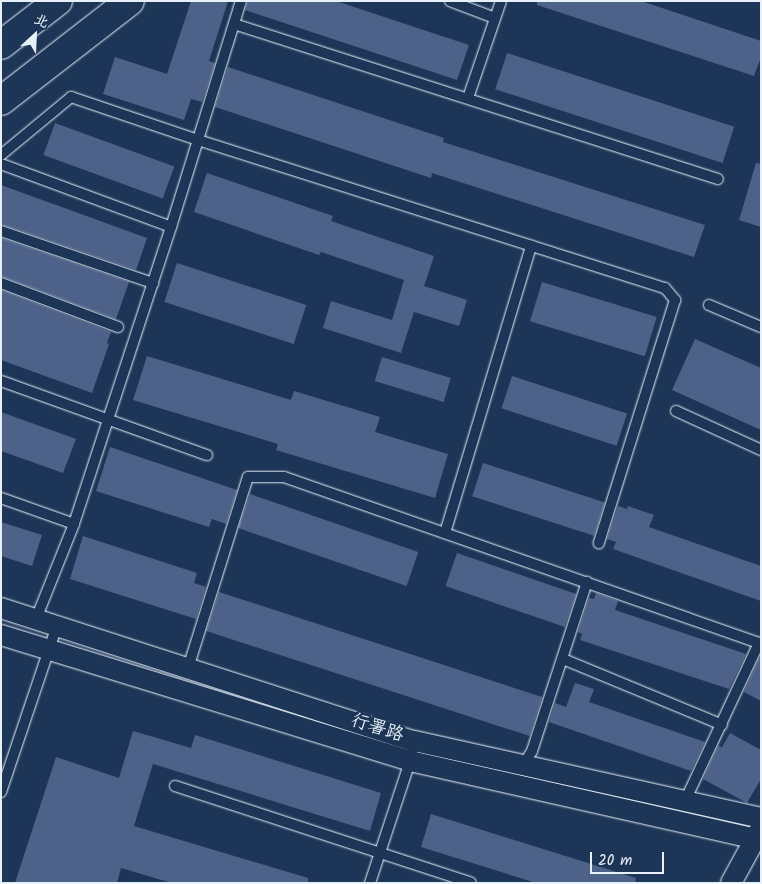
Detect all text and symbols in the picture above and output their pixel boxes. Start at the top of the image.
text: 北 [30,8,52,34]
north arrow [10,10,60,60]
street label: 行署路 [348,710,406,748]
scale bar [592,842,666,874]
text: 20 m [598,849,632,873]

